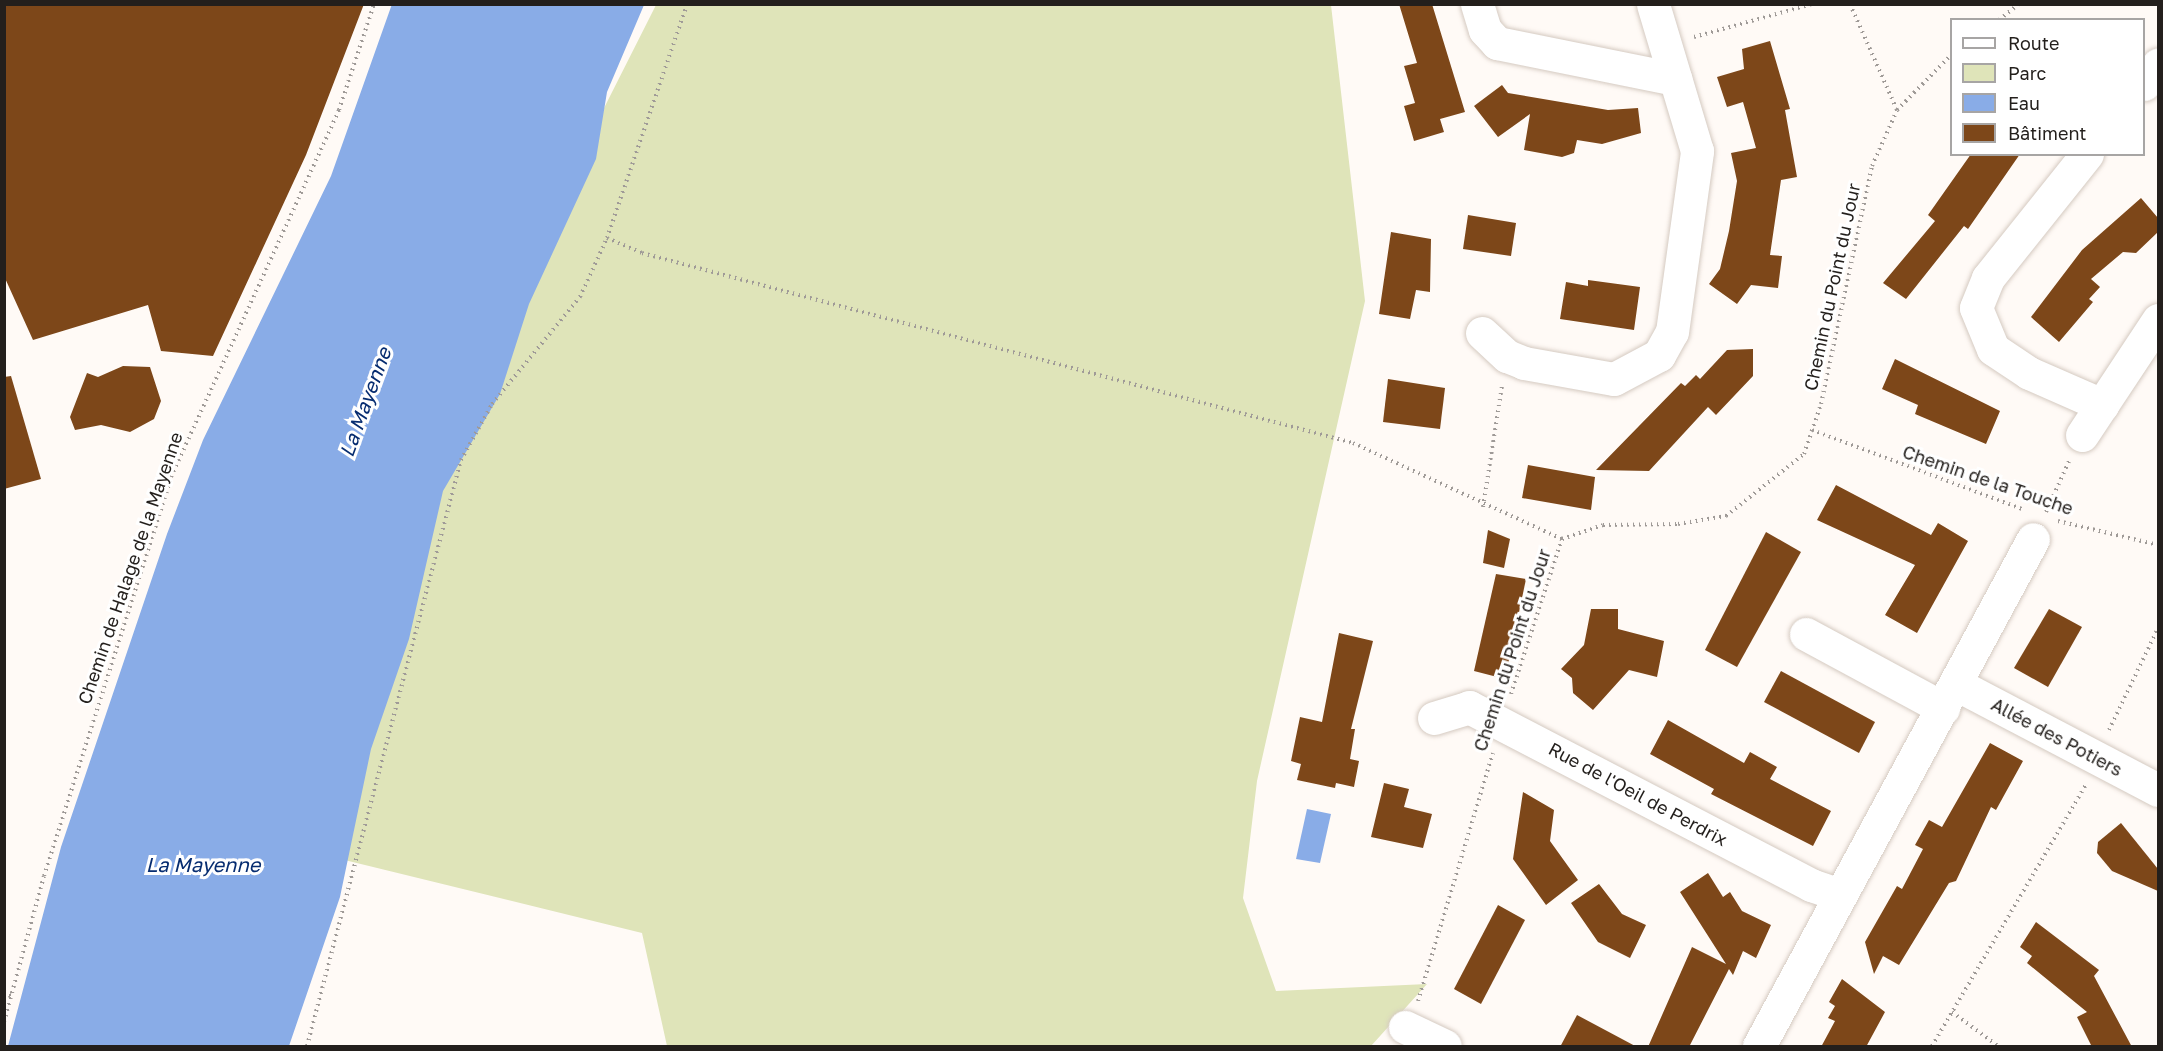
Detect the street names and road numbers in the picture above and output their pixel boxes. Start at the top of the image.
street label: Chemin du Point du Jour [1799,181,1865,393]
street label: Chemin de Halage de la Mayenne [73,429,187,707]
street label: Chemin de la Touche [1900,441,2076,519]
street label: Chemin du Point du Jour [1469,546,1555,754]
street label: Allée des Potiers [1988,693,2126,781]
street label: Rue de l'Oeil de Perdrix [1545,738,1731,850]

